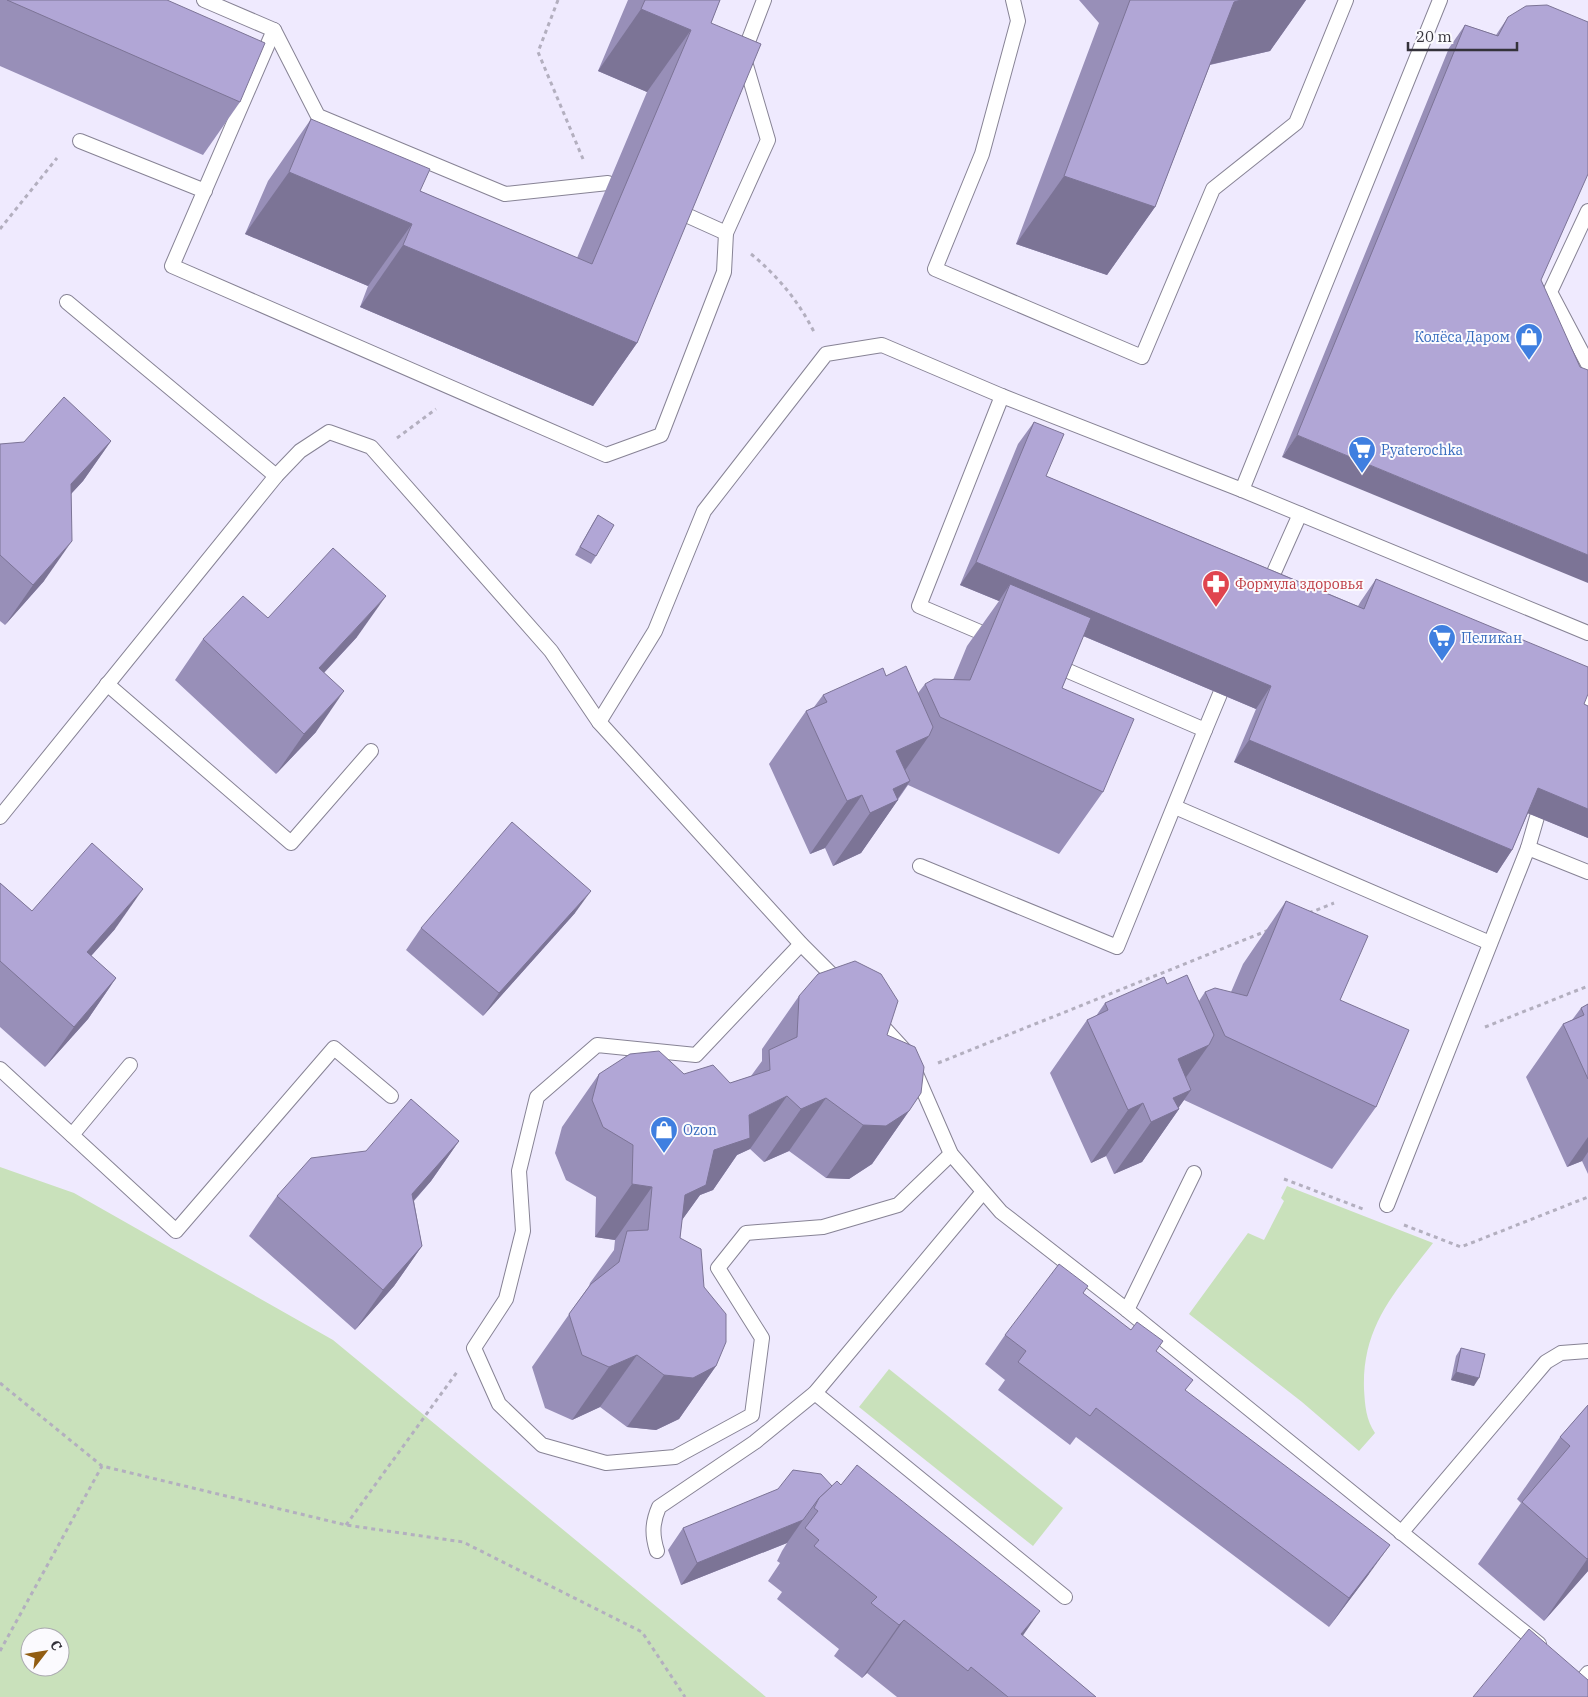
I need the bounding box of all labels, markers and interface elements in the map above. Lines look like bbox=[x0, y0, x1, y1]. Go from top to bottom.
scale bar bbox=[1408, 20, 1517, 52]
text: 20 m bbox=[1416, 27, 1452, 46]
shop icon: Колёса Даром bbox=[1514, 322, 1544, 361]
place label: Колёса Даром bbox=[1414, 328, 1510, 346]
supermarket icon: Pyaterochka bbox=[1347, 435, 1377, 474]
place label: Pyaterochka bbox=[1381, 441, 1464, 459]
pharmacy icon: Формула здоровья bbox=[1201, 569, 1231, 608]
place label: Формула здоровья bbox=[1235, 575, 1363, 593]
supermarket icon: Пеликан bbox=[1427, 623, 1457, 662]
place label: Пеликан bbox=[1461, 629, 1522, 647]
shop icon: Ozon bbox=[649, 1115, 679, 1154]
place label: Ozon bbox=[683, 1121, 717, 1139]
north arrow bbox=[20, 1627, 70, 1677]
text: С bbox=[46, 1637, 66, 1654]

